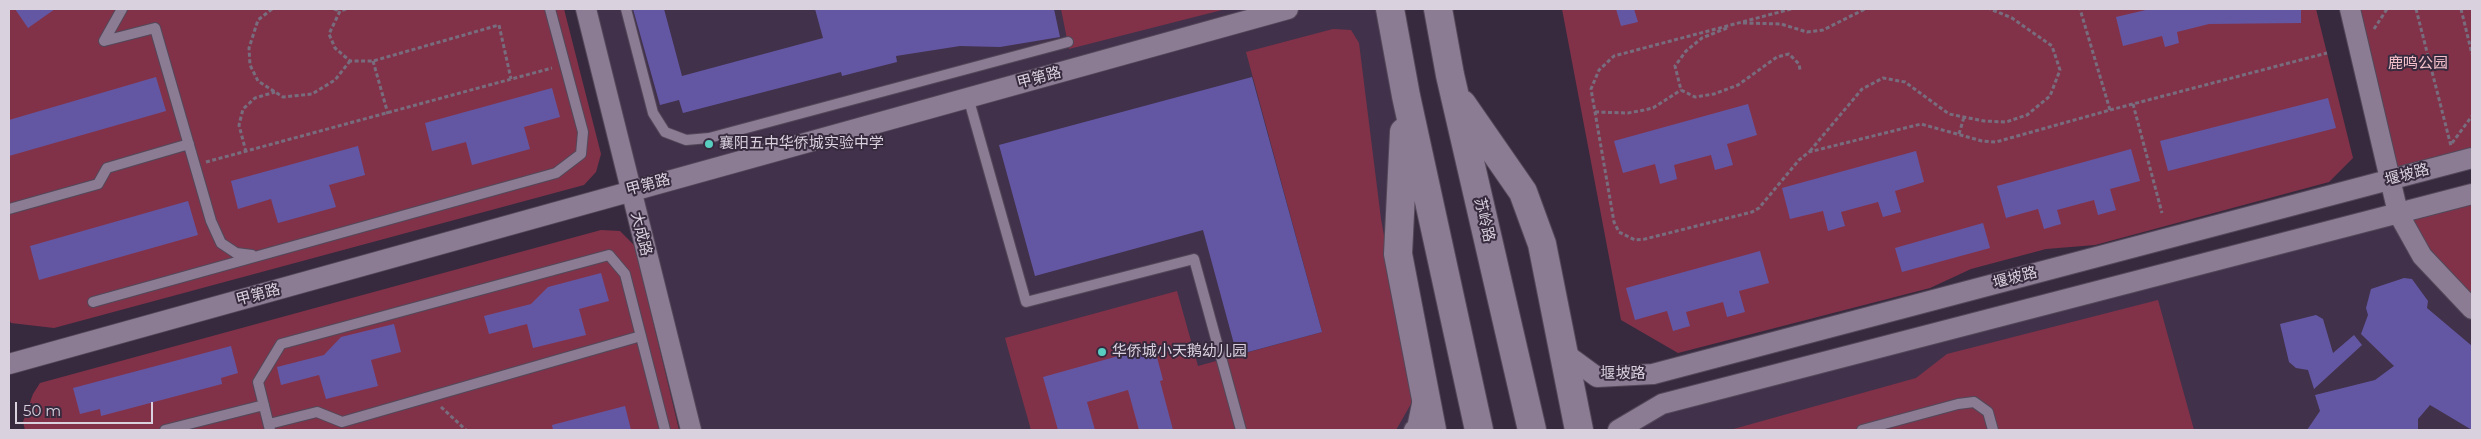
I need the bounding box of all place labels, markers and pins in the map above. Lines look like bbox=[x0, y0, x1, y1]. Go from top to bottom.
place label: 襄阳五中华侨城实验中学 bbox=[719, 135, 884, 153]
marker: 襄阳五中华侨城实验中学 bbox=[703, 138, 715, 150]
place label: 华侨城小天鹅幼儿园 bbox=[1112, 343, 1247, 361]
marker: 华侨城小天鹅幼儿园 bbox=[1096, 346, 1108, 358]

